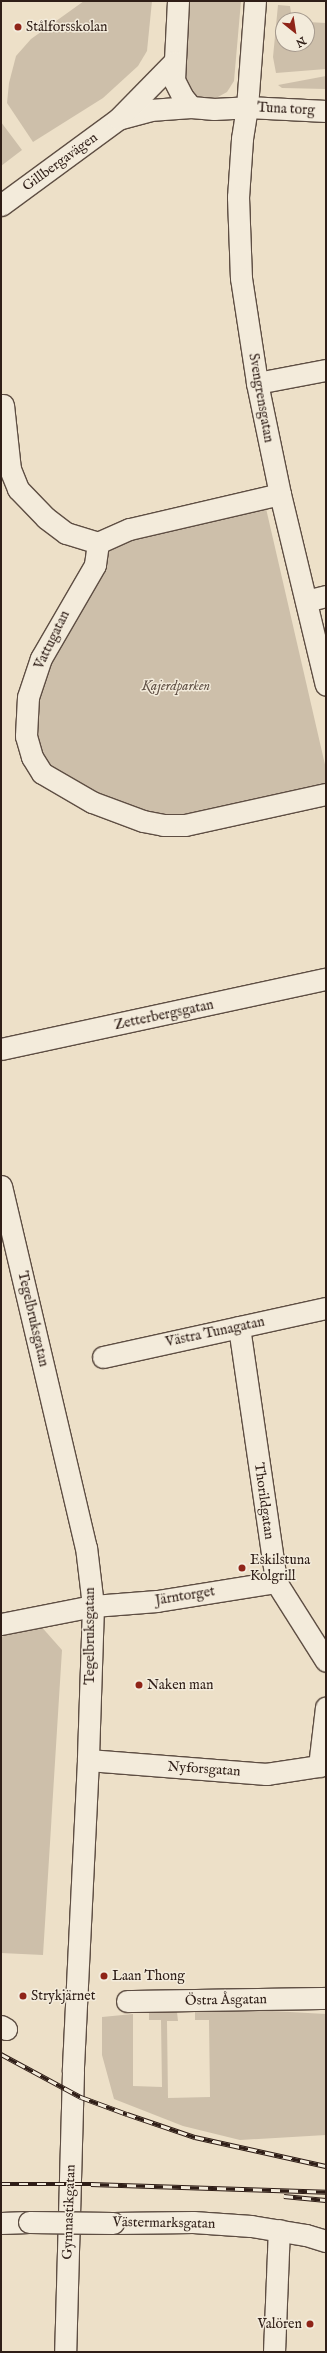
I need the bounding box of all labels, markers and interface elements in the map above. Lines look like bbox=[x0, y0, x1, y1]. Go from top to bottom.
north arrow bbox=[275, 12, 315, 52]
place label: Stålforsskolan bbox=[26, 19, 108, 35]
marker: Stålforsskolan bbox=[13, 22, 23, 32]
text: N bbox=[293, 33, 308, 50]
street label: Tuna torg bbox=[257, 99, 315, 119]
street label: Gillbergavägen bbox=[19, 129, 101, 195]
street label: Svengrensgatan bbox=[245, 352, 277, 444]
street label: Vattugatan bbox=[31, 608, 73, 672]
park label: Kajerdparken bbox=[142, 678, 210, 694]
street label: Zetterbergsgatan bbox=[113, 996, 215, 1034]
street label: Tegelbruksgatan bbox=[14, 1270, 52, 1368]
street label: Västra Tunagatan bbox=[164, 1313, 266, 1351]
street label: Thorildgatan bbox=[250, 1462, 278, 1540]
place label: Eskilstuna Kolgrill bbox=[250, 1552, 310, 1584]
marker: Eskilstuna Kolgrill bbox=[237, 1563, 247, 1573]
street label: Järntorget bbox=[154, 1583, 216, 1609]
street label: Tegelbruksgatan bbox=[82, 1587, 98, 1685]
place label: Naken man bbox=[147, 1677, 213, 1693]
marker: Naken man bbox=[134, 1680, 144, 1690]
street label: Nyforsgatan bbox=[167, 1758, 241, 1780]
place label: Laan Thong bbox=[112, 1968, 185, 1984]
marker: Laan Thong bbox=[99, 1971, 109, 1981]
place label: Strykjärnet bbox=[31, 1988, 95, 2004]
marker: Strykjärnet bbox=[18, 1991, 28, 2001]
street label: Östra Åsgatan bbox=[185, 1991, 267, 2009]
street label: Gymnastikgatan bbox=[59, 2164, 79, 2260]
street label: Västermarksgatan bbox=[112, 2214, 216, 2232]
place label: Valören bbox=[257, 2316, 302, 2332]
marker: Valören bbox=[305, 2319, 315, 2329]

